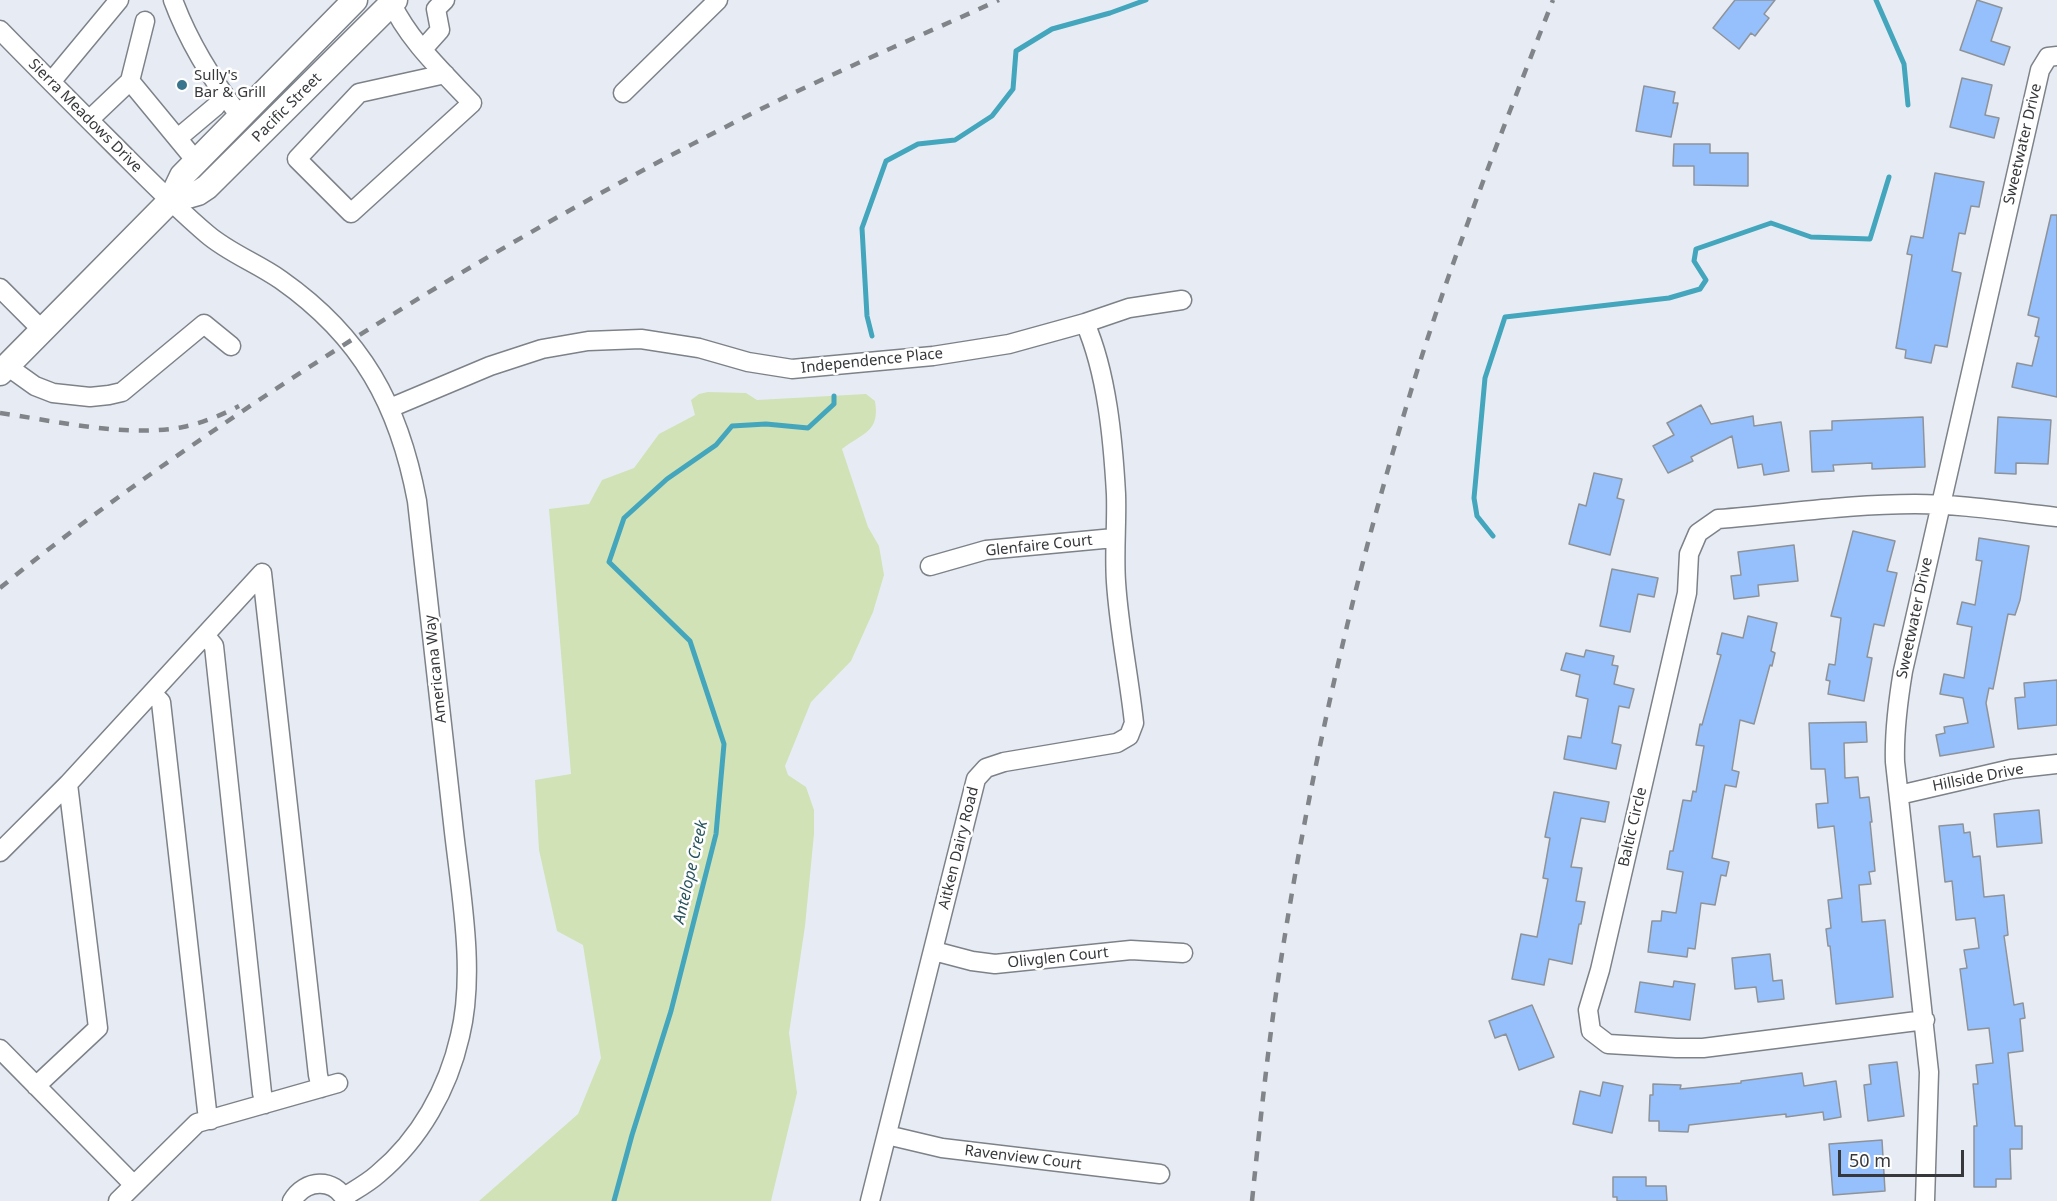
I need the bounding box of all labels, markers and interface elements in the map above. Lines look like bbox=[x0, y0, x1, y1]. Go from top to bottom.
street label: Sierra Meadows Drive bbox=[24, 55, 146, 177]
place label: Sully's Bar & Grill bbox=[194, 67, 266, 102]
street label: Pacific Street bbox=[249, 70, 325, 146]
marker: Sully's Bar & Grill bbox=[175, 78, 189, 92]
street label: Sweetwater Drive bbox=[2000, 82, 2046, 206]
street label: Independence Place bbox=[800, 345, 944, 377]
street label: Glenfaire Court bbox=[985, 531, 1093, 561]
street label: Sweetwater Drive bbox=[1893, 556, 1937, 680]
street label: Americana Way bbox=[421, 614, 451, 724]
street label: Hillside Drive bbox=[1931, 760, 2025, 796]
street label: Aitken Dairy Road bbox=[935, 785, 983, 911]
street label: Baltic Circle bbox=[1615, 785, 1651, 869]
water label: Antelope Creek bbox=[670, 818, 712, 926]
street label: Olivglen Court bbox=[1007, 944, 1109, 972]
scale bar bbox=[1841, 1138, 1967, 1176]
street label: Ravenview Court bbox=[963, 1142, 1083, 1174]
text: 50 m bbox=[1849, 1148, 1891, 1172]

